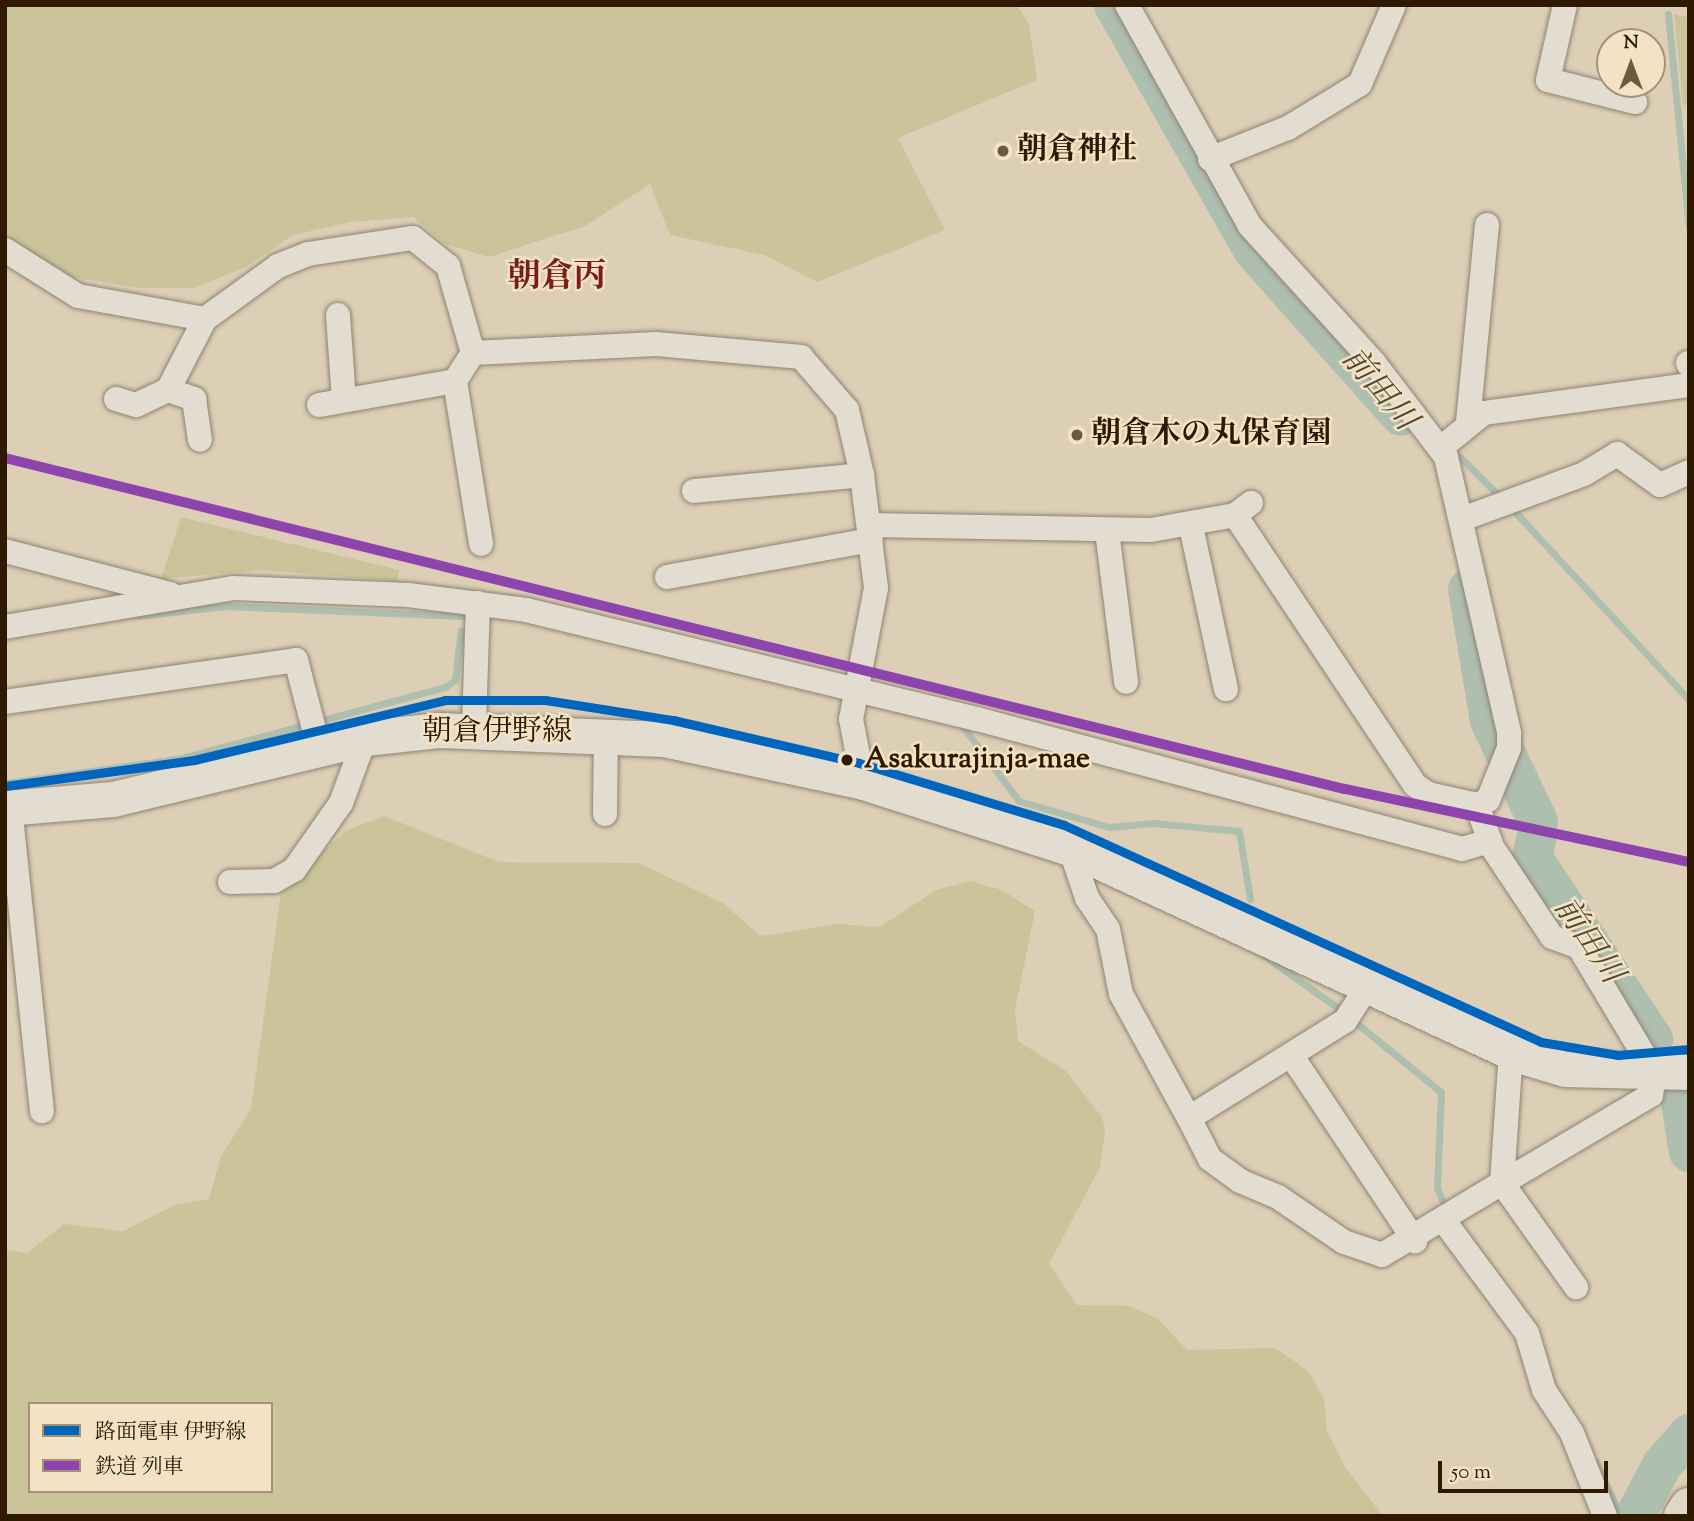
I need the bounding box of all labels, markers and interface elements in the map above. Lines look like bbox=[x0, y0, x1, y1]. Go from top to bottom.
north arrow bbox=[1596, 28, 1666, 98]
text: N bbox=[1623, 30, 1639, 57]
place label: 朝倉神社 bbox=[1017, 133, 1137, 169]
marker: 朝倉神社 bbox=[995, 143, 1011, 159]
district label: 朝倉丙 bbox=[508, 259, 606, 299]
water label: 前田川 bbox=[1332, 341, 1424, 439]
place label: 朝倉木の丸保育園 bbox=[1091, 417, 1331, 453]
marker: 朝倉木の丸保育園 bbox=[1069, 427, 1085, 443]
street label: 朝倉伊野線 bbox=[422, 715, 572, 751]
place label: Asakurajinja-mae bbox=[864, 742, 1090, 778]
marker: Asakurajinja-mae bbox=[836, 749, 858, 771]
water label: 前田川 bbox=[1544, 890, 1630, 992]
legend bbox=[28, 1402, 273, 1493]
text: 路面電車 伊野線 bbox=[95, 1418, 246, 1448]
scale bar bbox=[1442, 1448, 1612, 1492]
text: 鉄道 列車 bbox=[95, 1453, 183, 1483]
text: 50 m bbox=[1451, 1458, 1491, 1488]

